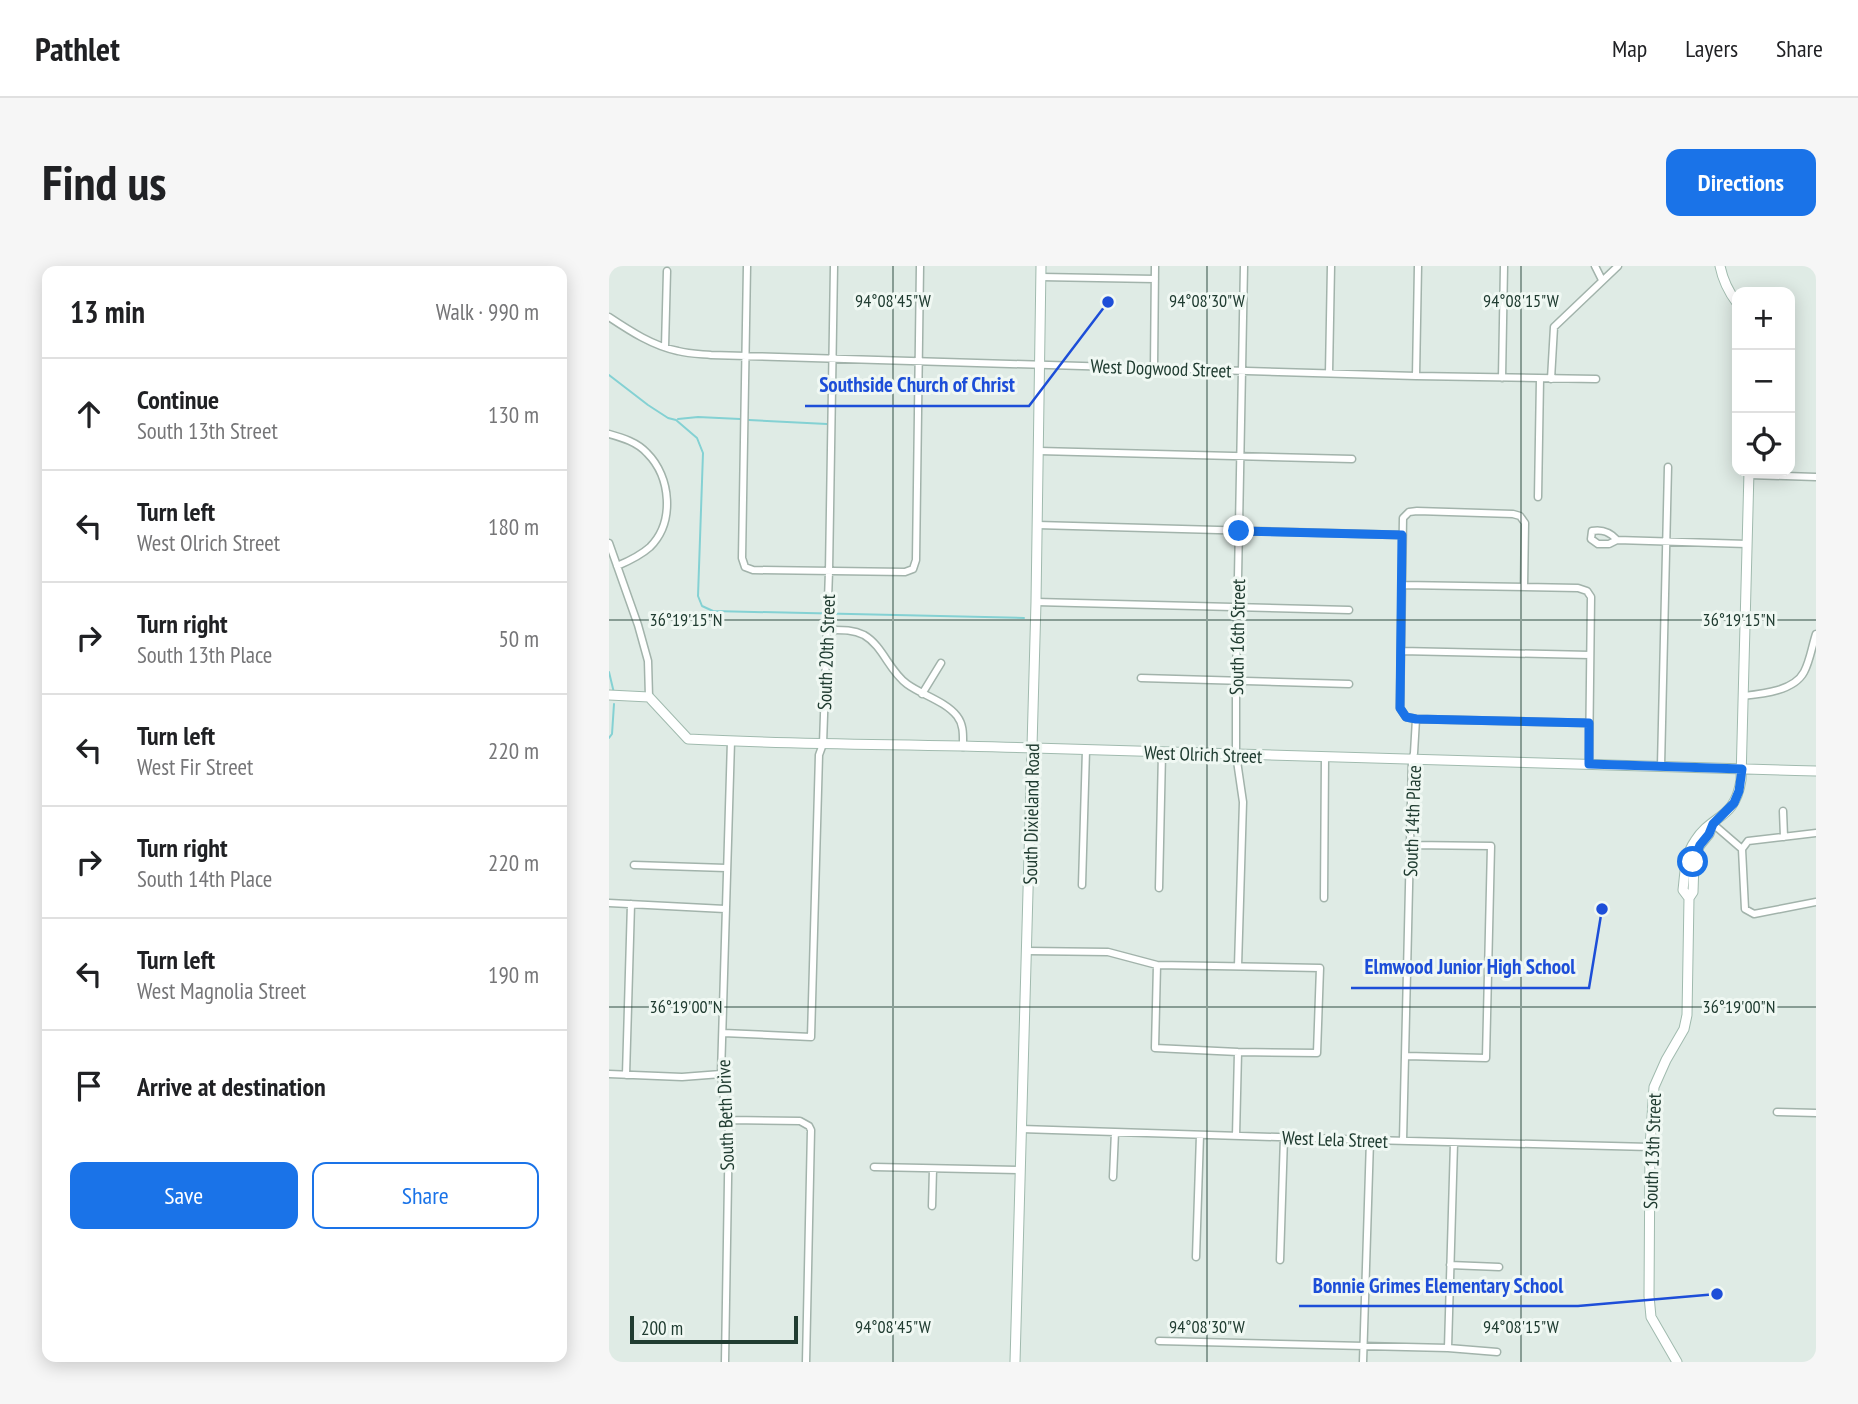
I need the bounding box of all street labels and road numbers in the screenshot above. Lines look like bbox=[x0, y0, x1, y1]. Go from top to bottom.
street label: West Dogwood Street bbox=[1090, 354, 1233, 382]
street label: South 16th Street bbox=[1224, 578, 1250, 695]
street label: South 20th Street bbox=[812, 593, 840, 711]
street label: West Olrich Street bbox=[1143, 740, 1263, 768]
street label: South Dixieland Road bbox=[1018, 743, 1044, 885]
street label: South 14th Place bbox=[1398, 765, 1426, 877]
street label: South Beth Drive bbox=[711, 1059, 739, 1171]
street label: South 13th Street bbox=[1638, 1092, 1666, 1210]
street label: West Lela Street bbox=[1282, 1125, 1389, 1153]

